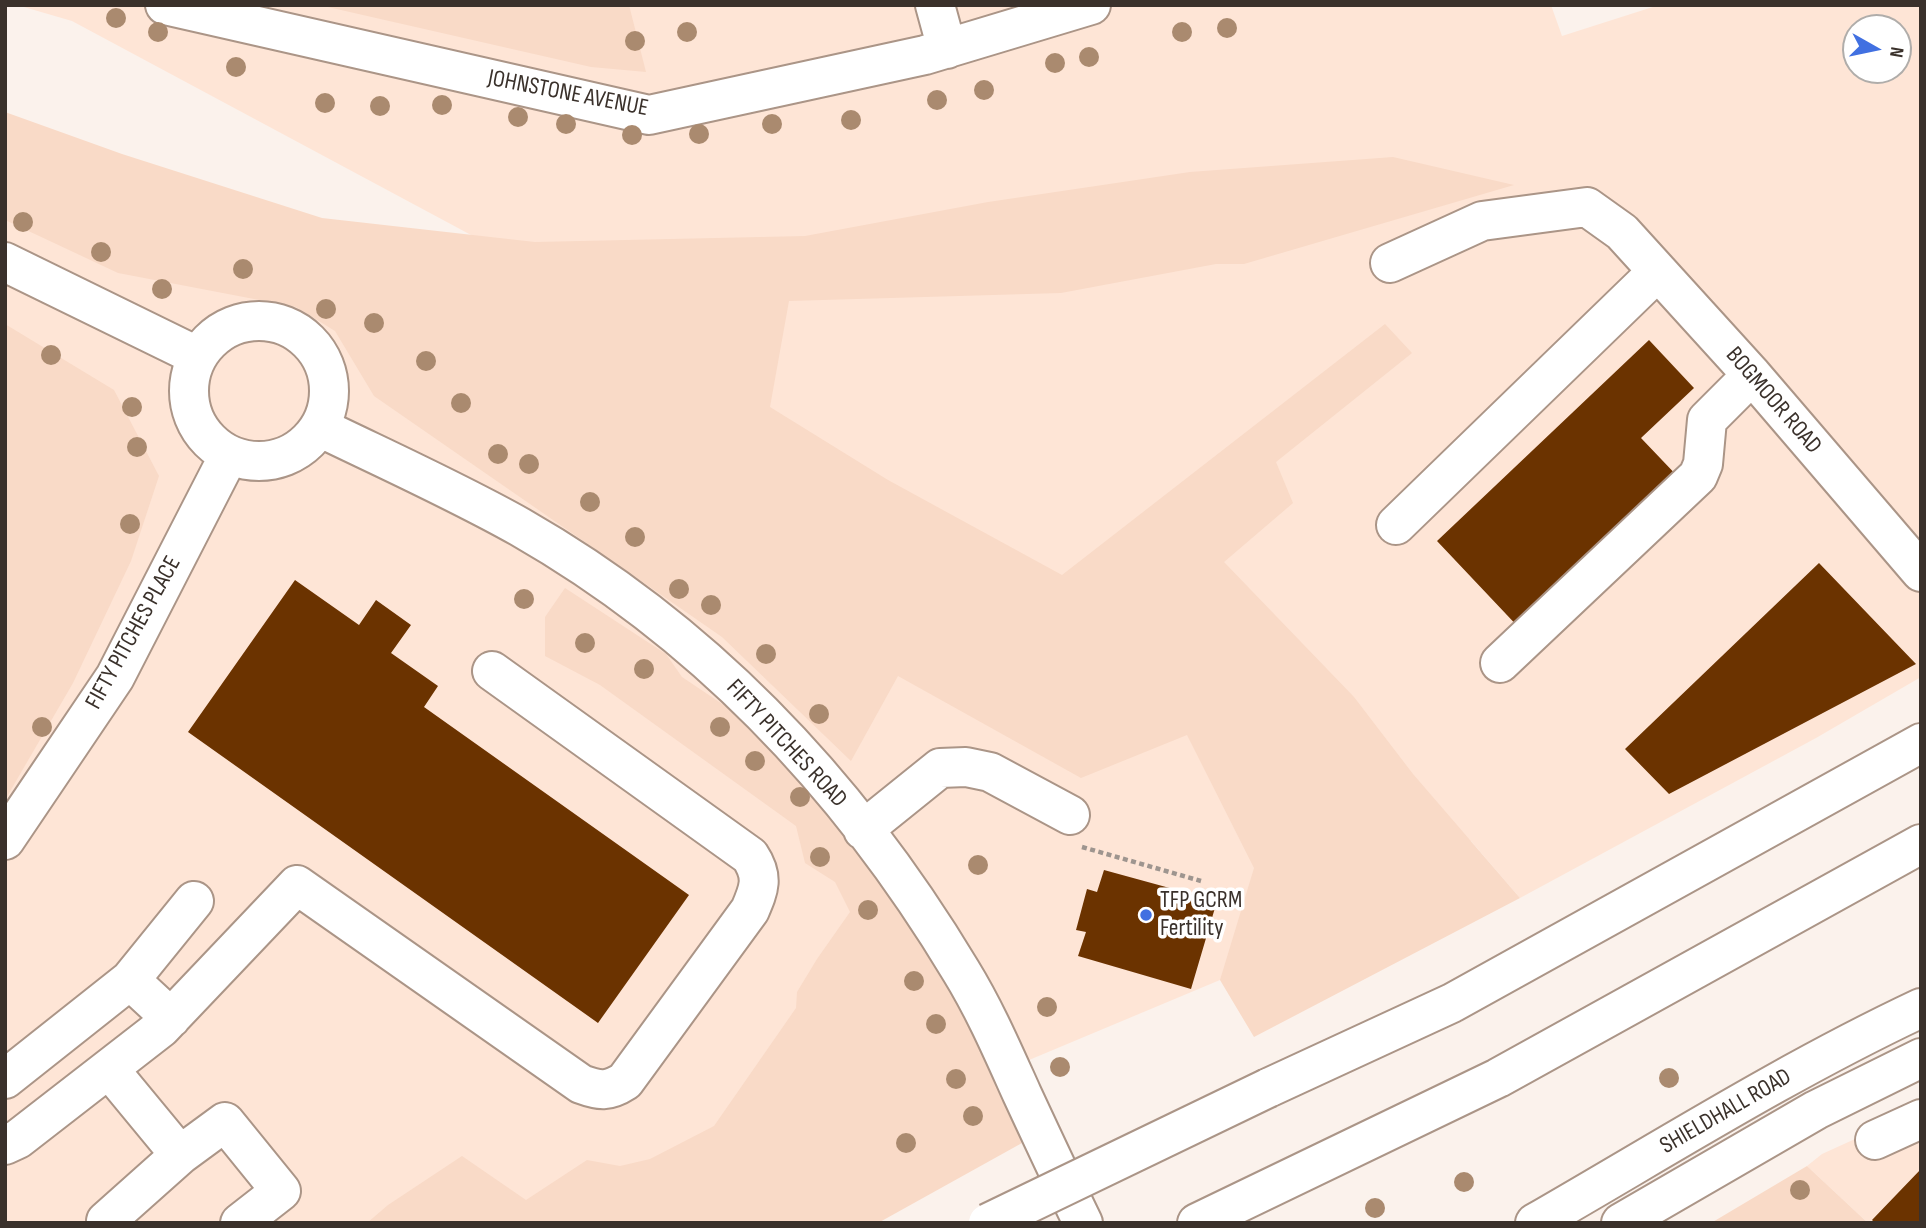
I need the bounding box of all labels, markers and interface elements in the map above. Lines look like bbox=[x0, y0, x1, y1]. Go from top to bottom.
north arrow bbox=[1842, 14, 1912, 84]
text: N bbox=[1884, 45, 1908, 59]
street label: JOHNSTONE AVENUE bbox=[485, 64, 651, 124]
street label: BOGMOOR ROAD bbox=[1719, 342, 1827, 460]
street label: FIFTY PITCHES PLACE bbox=[80, 552, 188, 714]
street label: FIFTY PITCHES ROAD bbox=[719, 674, 853, 814]
place label: TFP GCRM Fertility bbox=[1160, 887, 1242, 943]
marker: TFP GCRM Fertility bbox=[1138, 907, 1154, 923]
street label: SHIELDHALL ROAD bbox=[1655, 1063, 1797, 1161]

